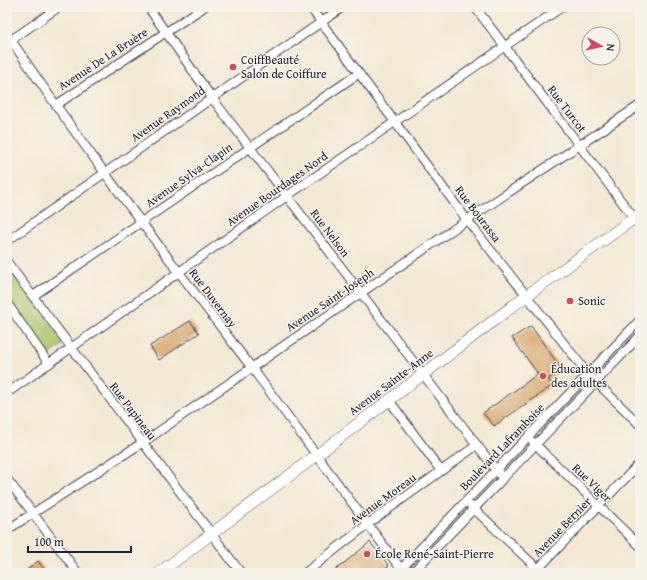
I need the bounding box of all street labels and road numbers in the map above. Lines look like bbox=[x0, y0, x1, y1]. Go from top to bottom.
street label: Avenue De La Bruère bbox=[55, 23, 151, 94]
street label: Avenue Raymond bbox=[127, 81, 209, 146]
street label: Rue Turcot bbox=[544, 81, 591, 137]
street label: Avenue Sylva-Clapin bbox=[142, 138, 236, 211]
street label: Avenue Bourdages Nord bbox=[223, 147, 331, 230]
street label: Rue Bourassa bbox=[452, 182, 505, 246]
street label: Rue Nelson bbox=[307, 205, 354, 260]
street label: Avenue Saint-Joseph bbox=[282, 264, 377, 335]
street label: Rue Duvernay bbox=[186, 265, 241, 331]
street label: Avenue Sainte-Anne bbox=[345, 344, 437, 419]
street label: Rue Papineau bbox=[106, 378, 161, 443]
street label: Boulevard Laframboise bbox=[455, 399, 548, 494]
street label: Rue Viger bbox=[569, 459, 616, 506]
street label: Avenue Moreau bbox=[346, 468, 420, 528]
street label: Avenue Bernier bbox=[529, 493, 595, 560]

